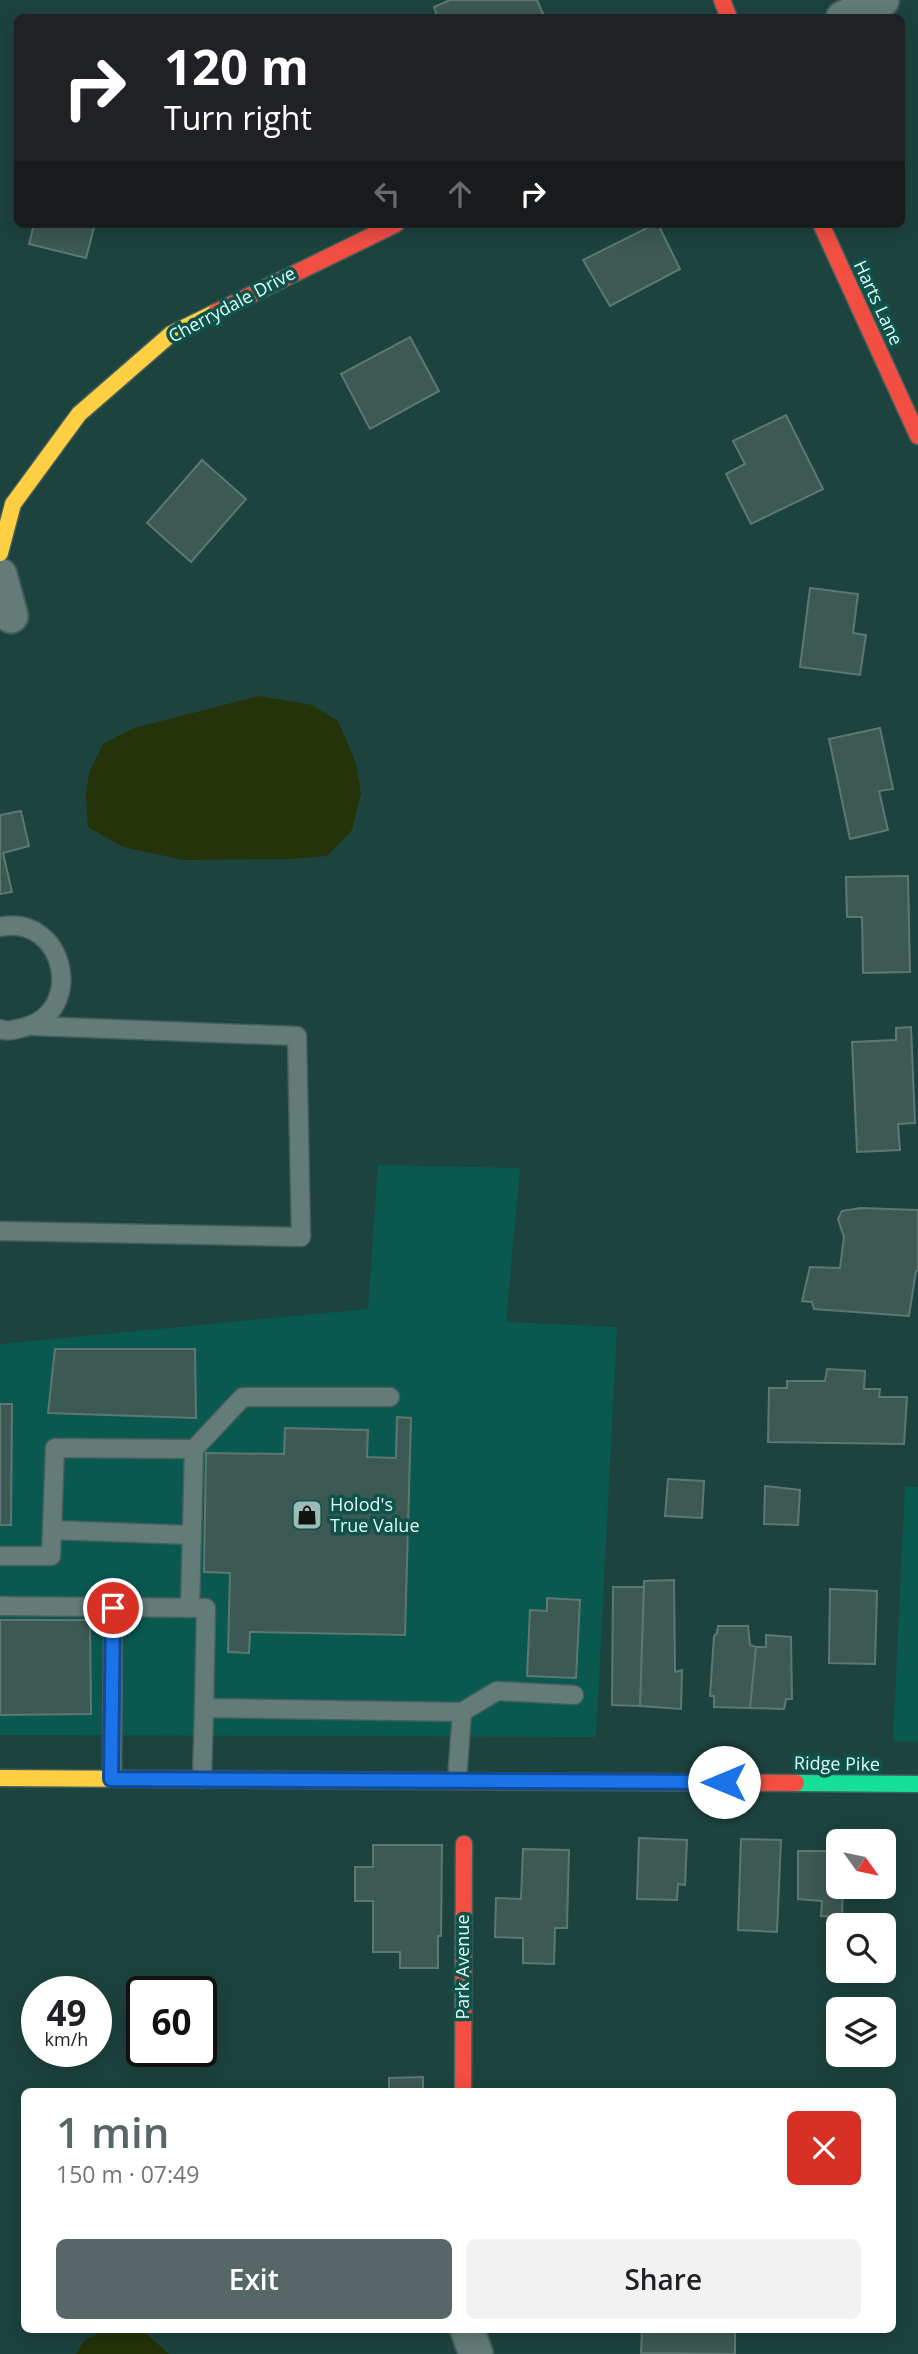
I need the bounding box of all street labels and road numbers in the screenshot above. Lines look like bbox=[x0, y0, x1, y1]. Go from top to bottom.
street label: Harts Lane bbox=[849, 256, 909, 349]
street label: Cherrydale Drive bbox=[164, 261, 299, 348]
street label: Ridge Pike bbox=[794, 1750, 880, 1776]
street label: Park Avenue bbox=[450, 1915, 474, 2020]

